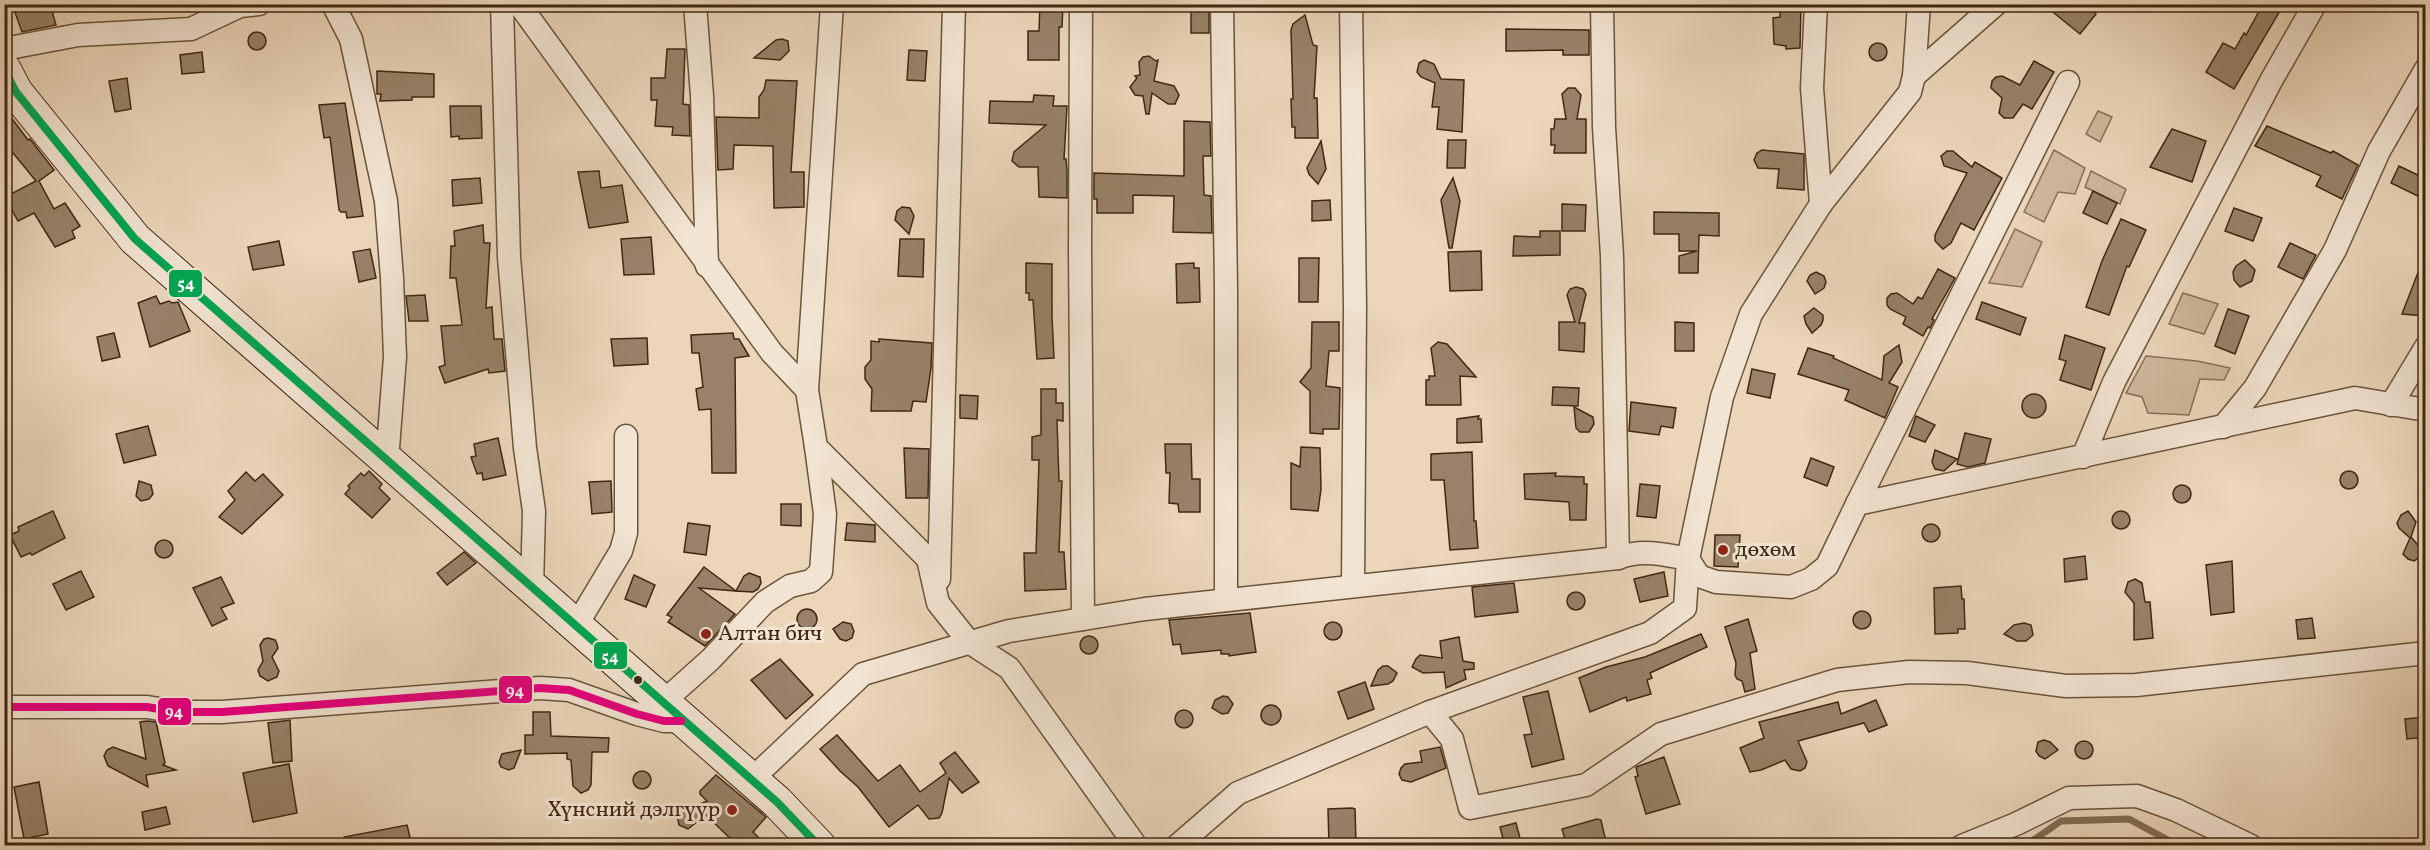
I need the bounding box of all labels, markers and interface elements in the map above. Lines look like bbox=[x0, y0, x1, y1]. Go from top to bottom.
line badge: 54 bbox=[168, 269, 203, 298]
text: 54 bbox=[177, 274, 195, 296]
place label: дөхөм bbox=[1735, 535, 1796, 566]
marker: дөхөм bbox=[1716, 543, 1730, 557]
place label: Алтан бич bbox=[718, 619, 822, 650]
marker: Алтан бич bbox=[699, 627, 713, 641]
line badge: 54 bbox=[593, 641, 628, 670]
text: 54 bbox=[601, 647, 619, 669]
unlabelled marker bbox=[632, 674, 644, 686]
line badge: 94 bbox=[498, 675, 533, 704]
text: 94 bbox=[506, 681, 524, 703]
line badge: 94 bbox=[157, 697, 192, 726]
text: 94 bbox=[165, 702, 183, 724]
place label: Хүнсний дэлгүүр bbox=[547, 795, 720, 826]
marker: Хүнсний дэлгүүр bbox=[725, 803, 739, 817]

